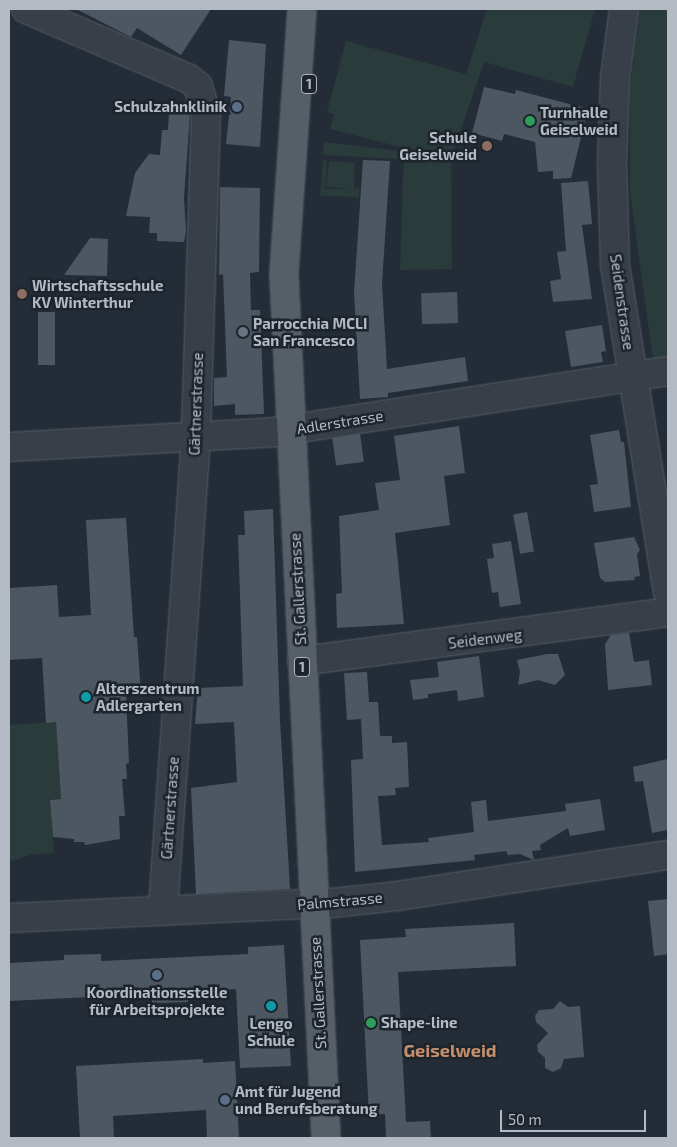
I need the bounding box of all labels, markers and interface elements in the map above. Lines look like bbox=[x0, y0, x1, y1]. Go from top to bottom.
road number: 1 bbox=[300, 72, 318, 96]
place label: Schulzahnklinik bbox=[114, 98, 227, 116]
marker: Schulzahnklinik bbox=[231, 101, 243, 113]
place label: Turnhalle Geiselweid bbox=[540, 103, 618, 138]
marker: Turnhalle Geiselweid bbox=[524, 115, 536, 127]
place label: Schule Geiselweid bbox=[399, 128, 477, 163]
marker: Schule Geiselweid bbox=[481, 140, 493, 152]
street label: Seidenstrasse bbox=[606, 253, 638, 351]
place label: Wirtschaftsschule KV Winterthur bbox=[32, 276, 164, 311]
marker: Wirtschaftsschule KV Winterthur bbox=[16, 288, 28, 300]
place label: Parrocchia MCLI San Francesco bbox=[253, 314, 367, 349]
marker: Parrocchia MCLI San Francesco bbox=[237, 326, 249, 338]
street label: Gärtnerstrasse bbox=[185, 352, 207, 456]
street label: Adlerstrasse bbox=[295, 406, 385, 438]
street label: St. Gallerstrasse bbox=[286, 532, 310, 646]
street label: Seidenweg bbox=[447, 626, 523, 652]
road number: 1 bbox=[293, 656, 311, 679]
place label: Alterszentrum Adlergarten bbox=[96, 679, 199, 714]
marker: Alterszentrum Adlergarten bbox=[80, 691, 92, 703]
street label: Gärtnerstrasse bbox=[157, 756, 183, 860]
street label: Palmstrasse bbox=[297, 888, 383, 914]
street label: St. Gallerstrasse bbox=[306, 936, 330, 1050]
marker: Koordinationsstelle für Arbeitsprojekte bbox=[151, 969, 163, 981]
place label: Koordinationsstelle für Arbeitsprojekte bbox=[87, 983, 227, 1018]
marker: Lengo Schule bbox=[265, 1000, 277, 1012]
place label: Lengo Schule bbox=[247, 1014, 295, 1049]
place label: Shape-line bbox=[381, 1014, 458, 1032]
marker: Shape-line bbox=[365, 1017, 377, 1029]
district label: Geiselweid bbox=[403, 1039, 497, 1061]
place label: Amt für Jugend und Berufsberatung bbox=[235, 1082, 378, 1117]
marker: Amt für Jugend und Berufsberatung bbox=[219, 1094, 231, 1106]
scale bar bbox=[502, 1100, 648, 1132]
text: 50 m bbox=[508, 1110, 542, 1128]

